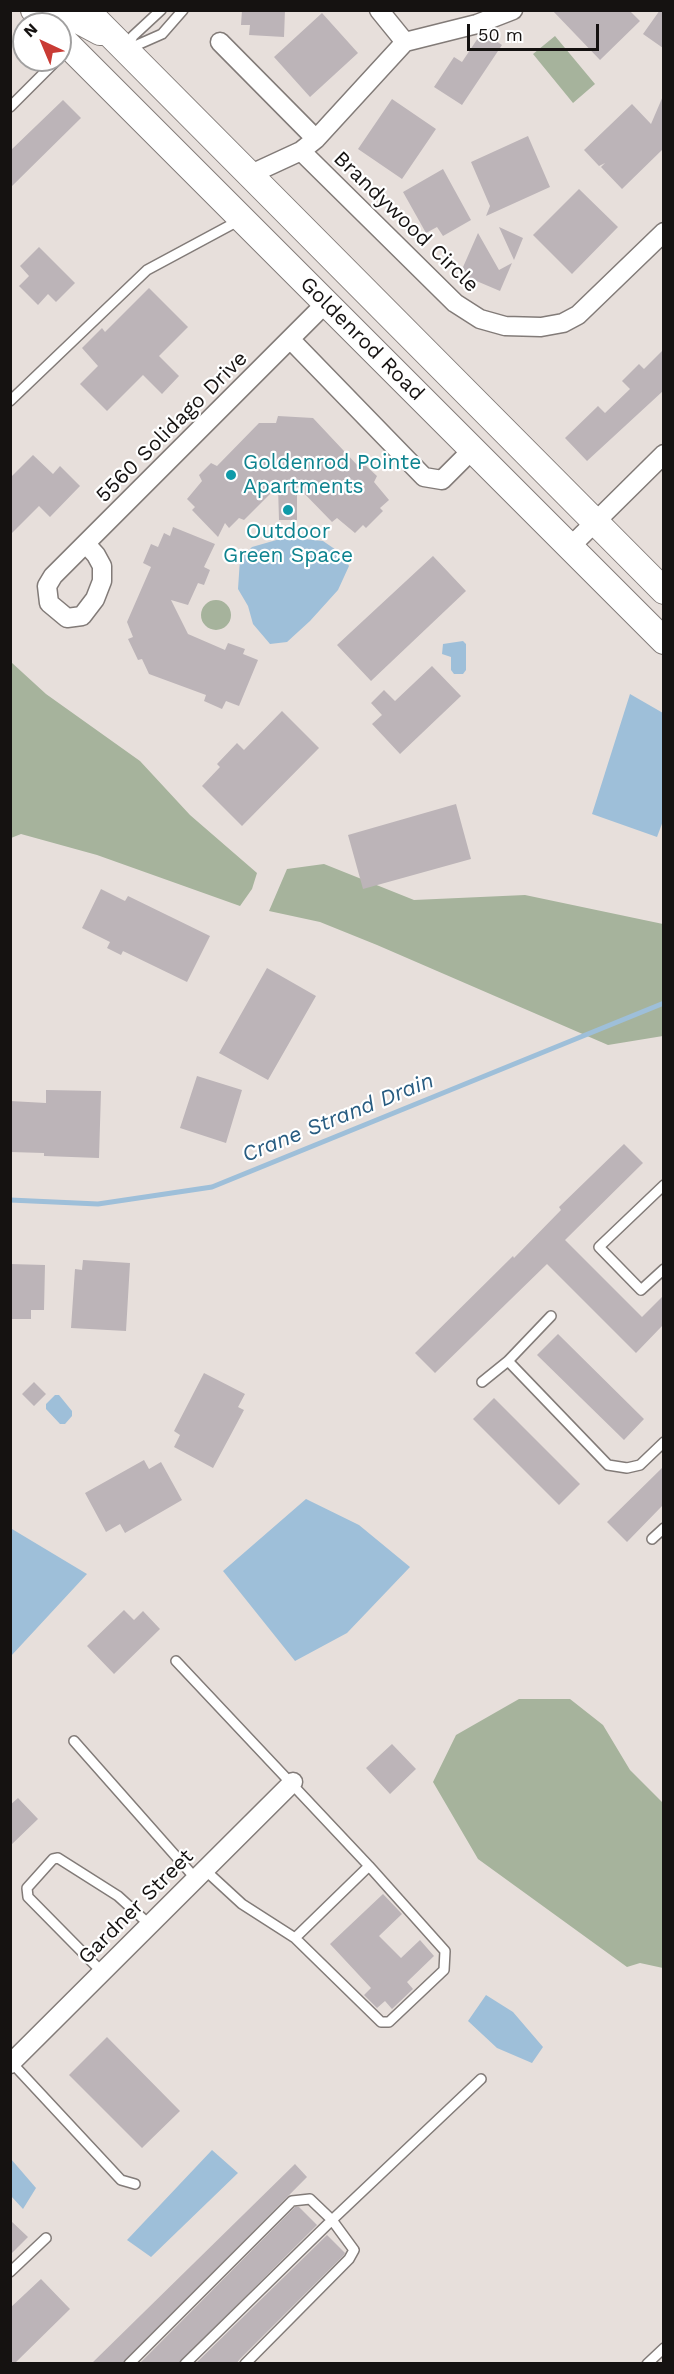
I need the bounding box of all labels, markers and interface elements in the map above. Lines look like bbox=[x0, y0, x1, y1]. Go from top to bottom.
north arrow bbox=[12, 12, 72, 72]
scale bar bbox=[470, 12, 602, 50]
text: N bbox=[20, 19, 41, 41]
text: 50 m bbox=[478, 24, 523, 45]
street label: Brandywood Circle bbox=[328, 146, 484, 298]
street label: Goldenrod Road bbox=[295, 272, 429, 406]
street label: 5560 Solidago Drive bbox=[91, 346, 253, 508]
place label: Goldenrod Pointe Apartments bbox=[243, 450, 421, 500]
marker: Goldenrod Pointe Apartments bbox=[224, 468, 238, 482]
marker: Outdoor Green Space bbox=[281, 503, 295, 517]
place label: Outdoor Green Space bbox=[223, 519, 353, 569]
water label: Crane Strand Drain bbox=[238, 1067, 438, 1169]
street label: Gardner Street bbox=[73, 1844, 199, 1970]

